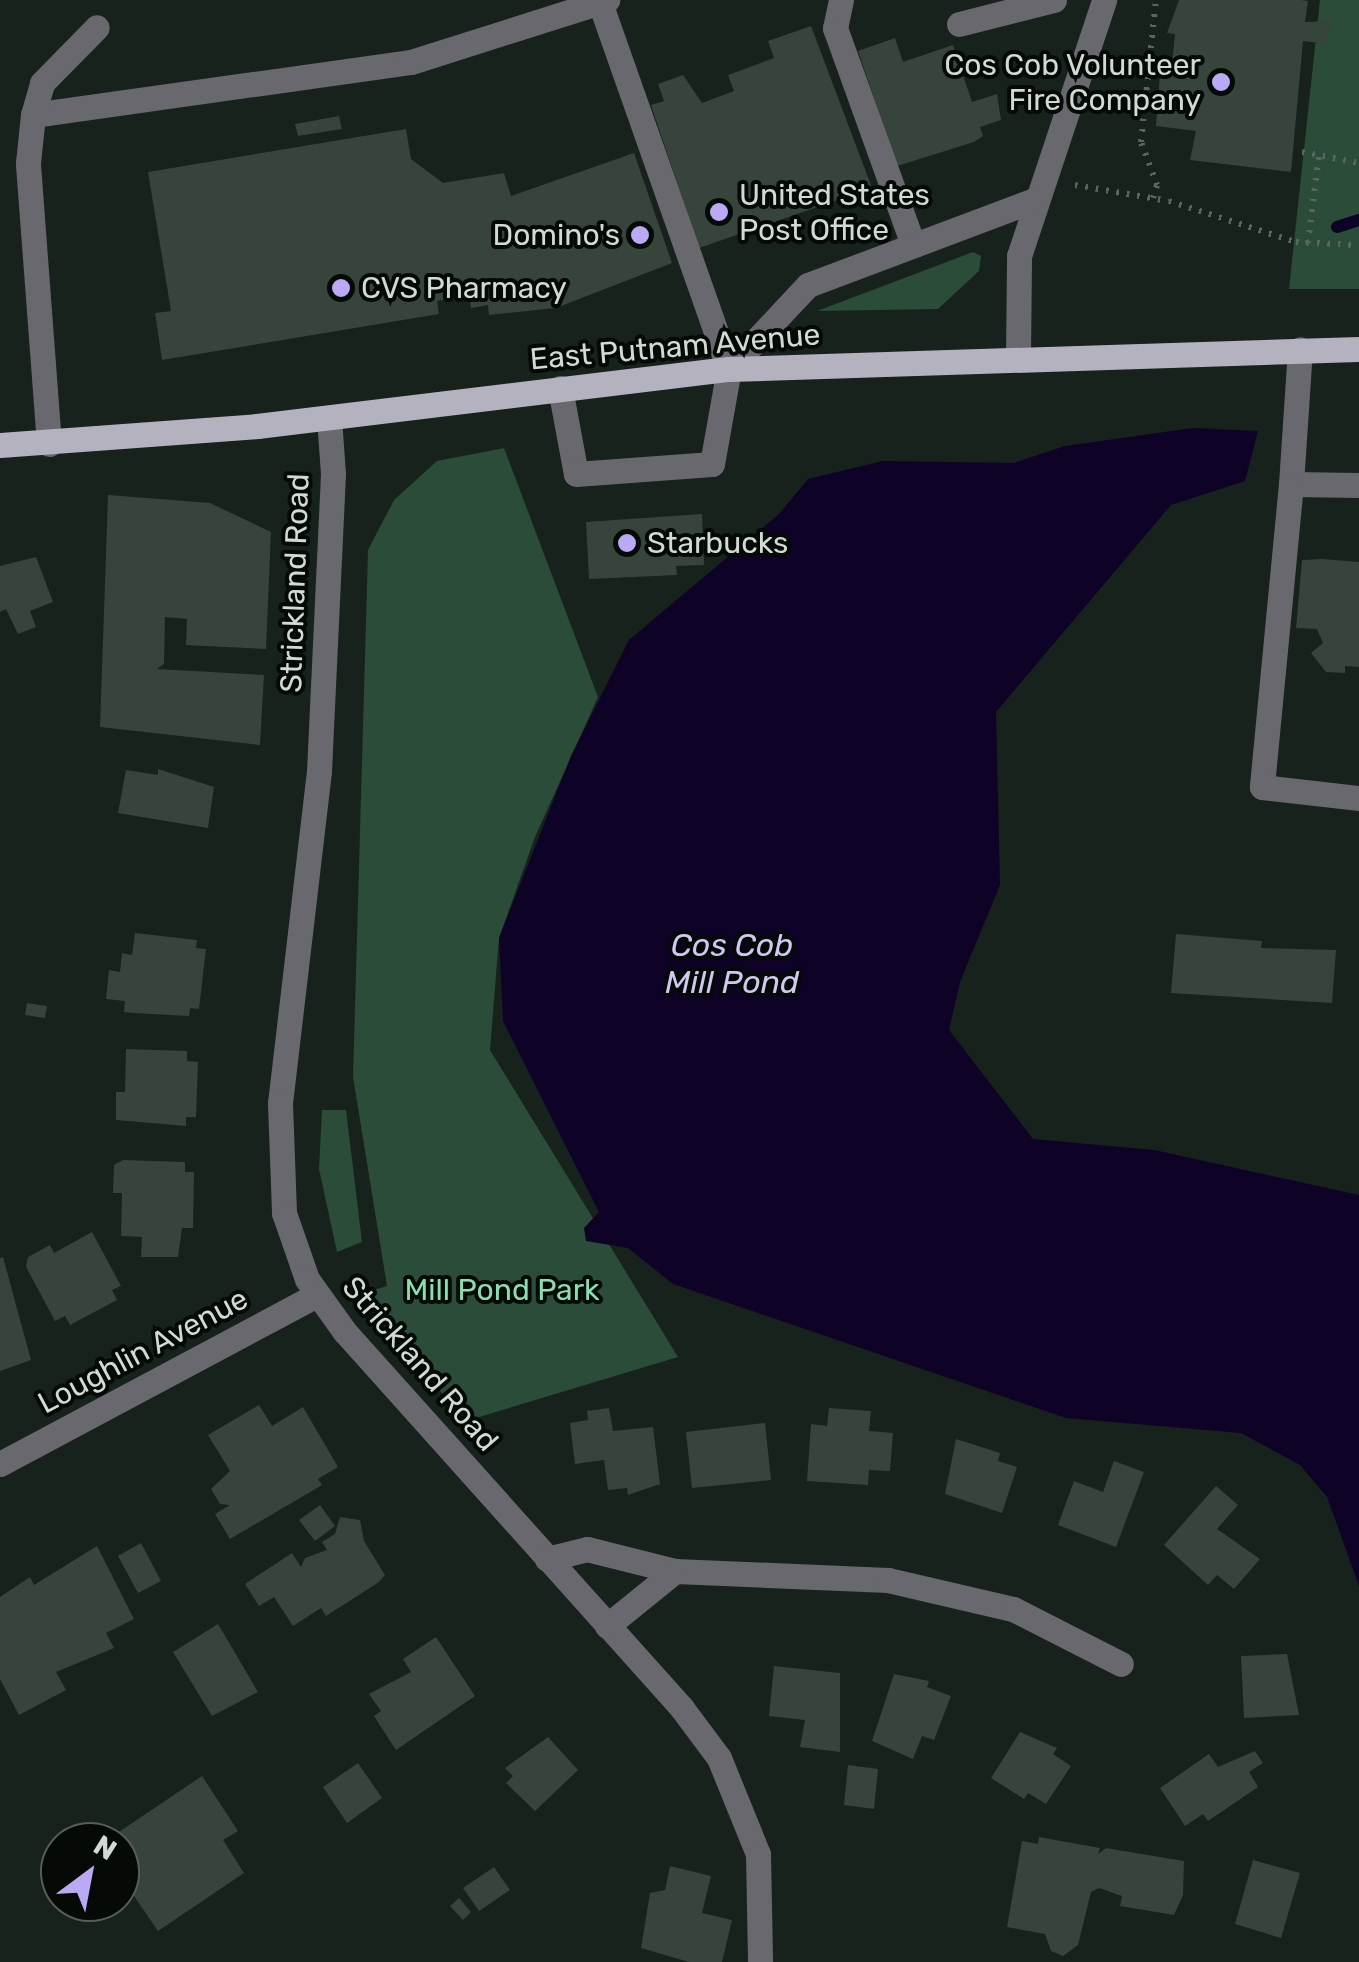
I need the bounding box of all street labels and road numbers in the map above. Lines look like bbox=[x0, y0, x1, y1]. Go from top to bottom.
street label: East Putnam Avenue bbox=[528, 316, 822, 378]
street label: Strickland Road bbox=[273, 473, 317, 693]
street label: Strickland Road bbox=[334, 1269, 506, 1459]
street label: Loughlin Avenue bbox=[32, 1280, 254, 1422]

